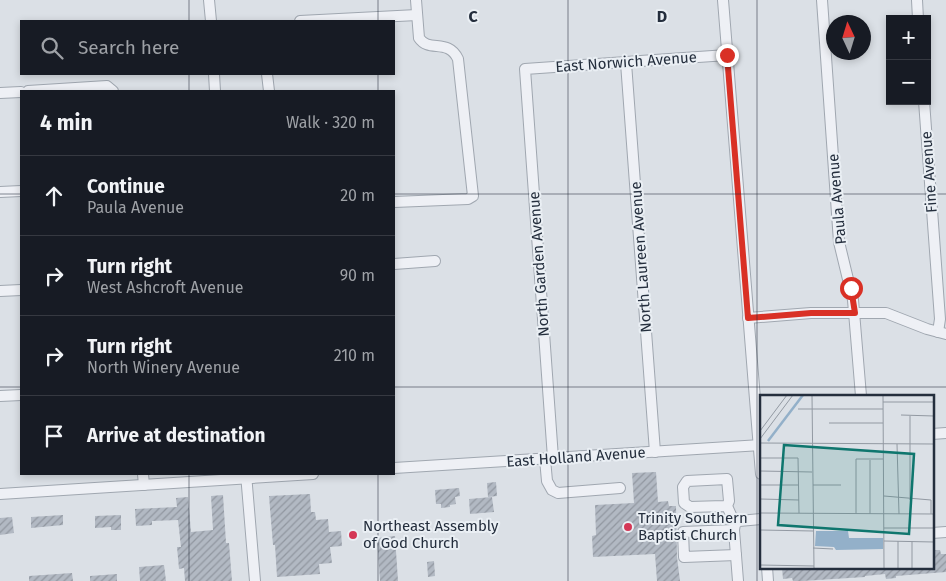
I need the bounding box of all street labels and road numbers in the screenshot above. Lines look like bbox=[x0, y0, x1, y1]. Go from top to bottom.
street label: East Norwich Avenue bbox=[555, 48, 697, 76]
street label: Fine Avenue bbox=[917, 131, 941, 213]
street label: Paula Avenue bbox=[824, 153, 850, 245]
street label: North Laureen Avenue bbox=[627, 181, 655, 333]
street label: North Garden Avenue bbox=[525, 191, 553, 337]
street label: East Holland Avenue bbox=[506, 443, 646, 471]

